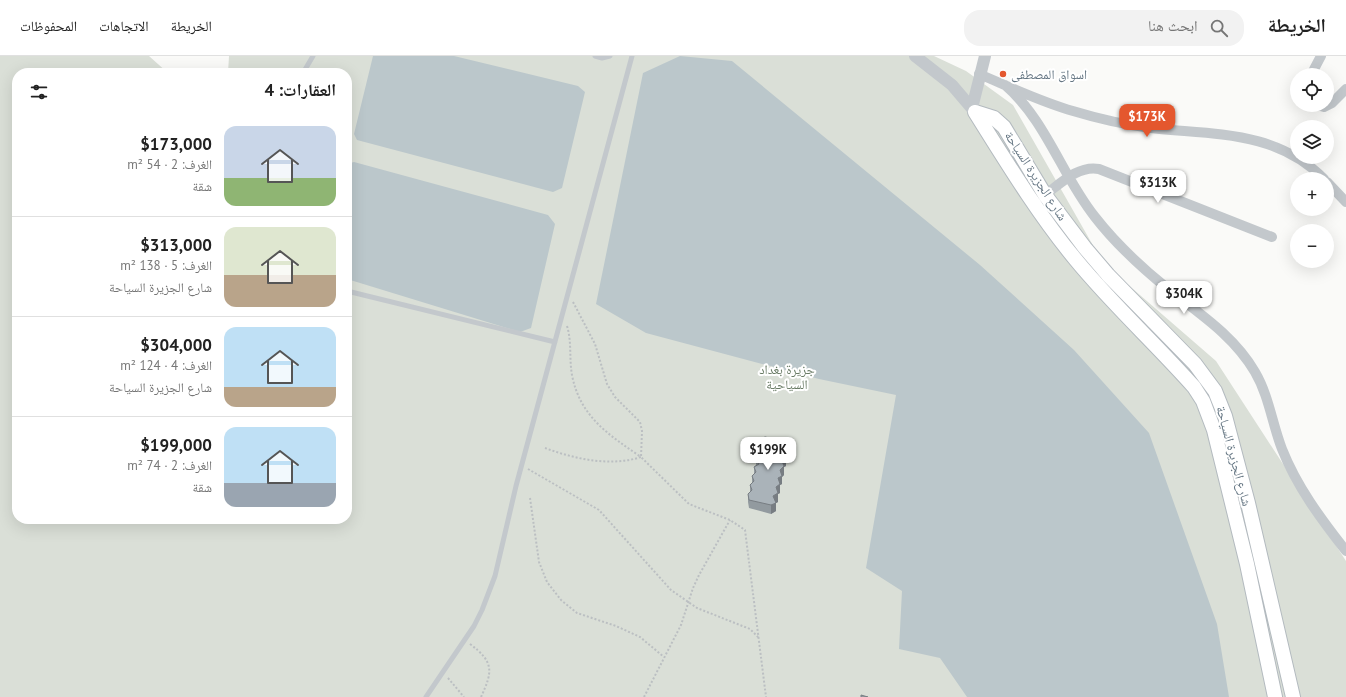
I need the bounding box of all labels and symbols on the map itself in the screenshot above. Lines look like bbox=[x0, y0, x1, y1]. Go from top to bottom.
place label: اسواق المصطفى bbox=[1011, 66, 1087, 83]
marker: اسواق المصطفى bbox=[998, 69, 1008, 79]
pin: $173K bbox=[1119, 104, 1175, 138]
street label: شارع الجزيرة السياحة bbox=[1000, 128, 1071, 224]
pin: $313K bbox=[1130, 170, 1186, 204]
pin: $304K bbox=[1156, 281, 1212, 315]
park label: جزيرة بغداد السياحية bbox=[759, 361, 815, 393]
street label: شارع الجزيرة السياحة bbox=[1211, 404, 1256, 508]
pin: $199K bbox=[740, 437, 796, 471]

